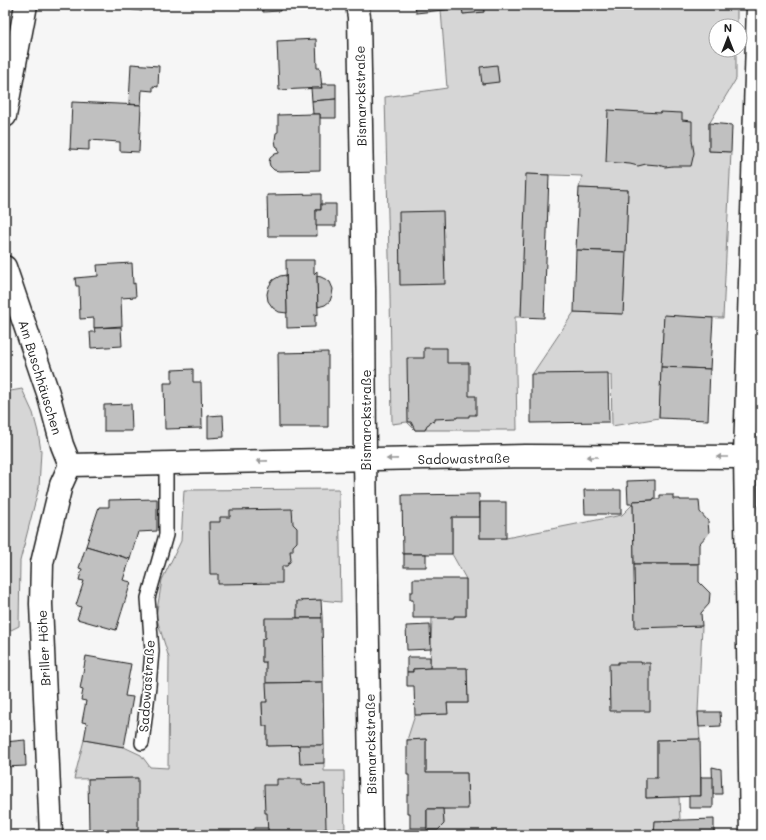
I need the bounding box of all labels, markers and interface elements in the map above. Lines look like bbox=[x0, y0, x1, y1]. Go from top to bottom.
north arrow bbox=[708, 18, 748, 58]
text: N bbox=[724, 20, 732, 35]
street label: Bismarckstraße bbox=[351, 45, 369, 147]
street label: Am Buschhäuschen bbox=[15, 318, 67, 436]
street label: Bismarckstraße bbox=[357, 370, 374, 470]
street label: Sadowastraße bbox=[418, 449, 510, 467]
one-way arrow bbox=[585, 454, 598, 460]
one-way arrow bbox=[715, 454, 728, 460]
one-way arrow bbox=[385, 456, 398, 462]
one-way arrow bbox=[255, 458, 268, 464]
street label: Briller Höhe bbox=[33, 610, 53, 686]
street label: Sadowastraße bbox=[134, 639, 158, 733]
street label: Bismarckstraße bbox=[361, 693, 379, 795]

